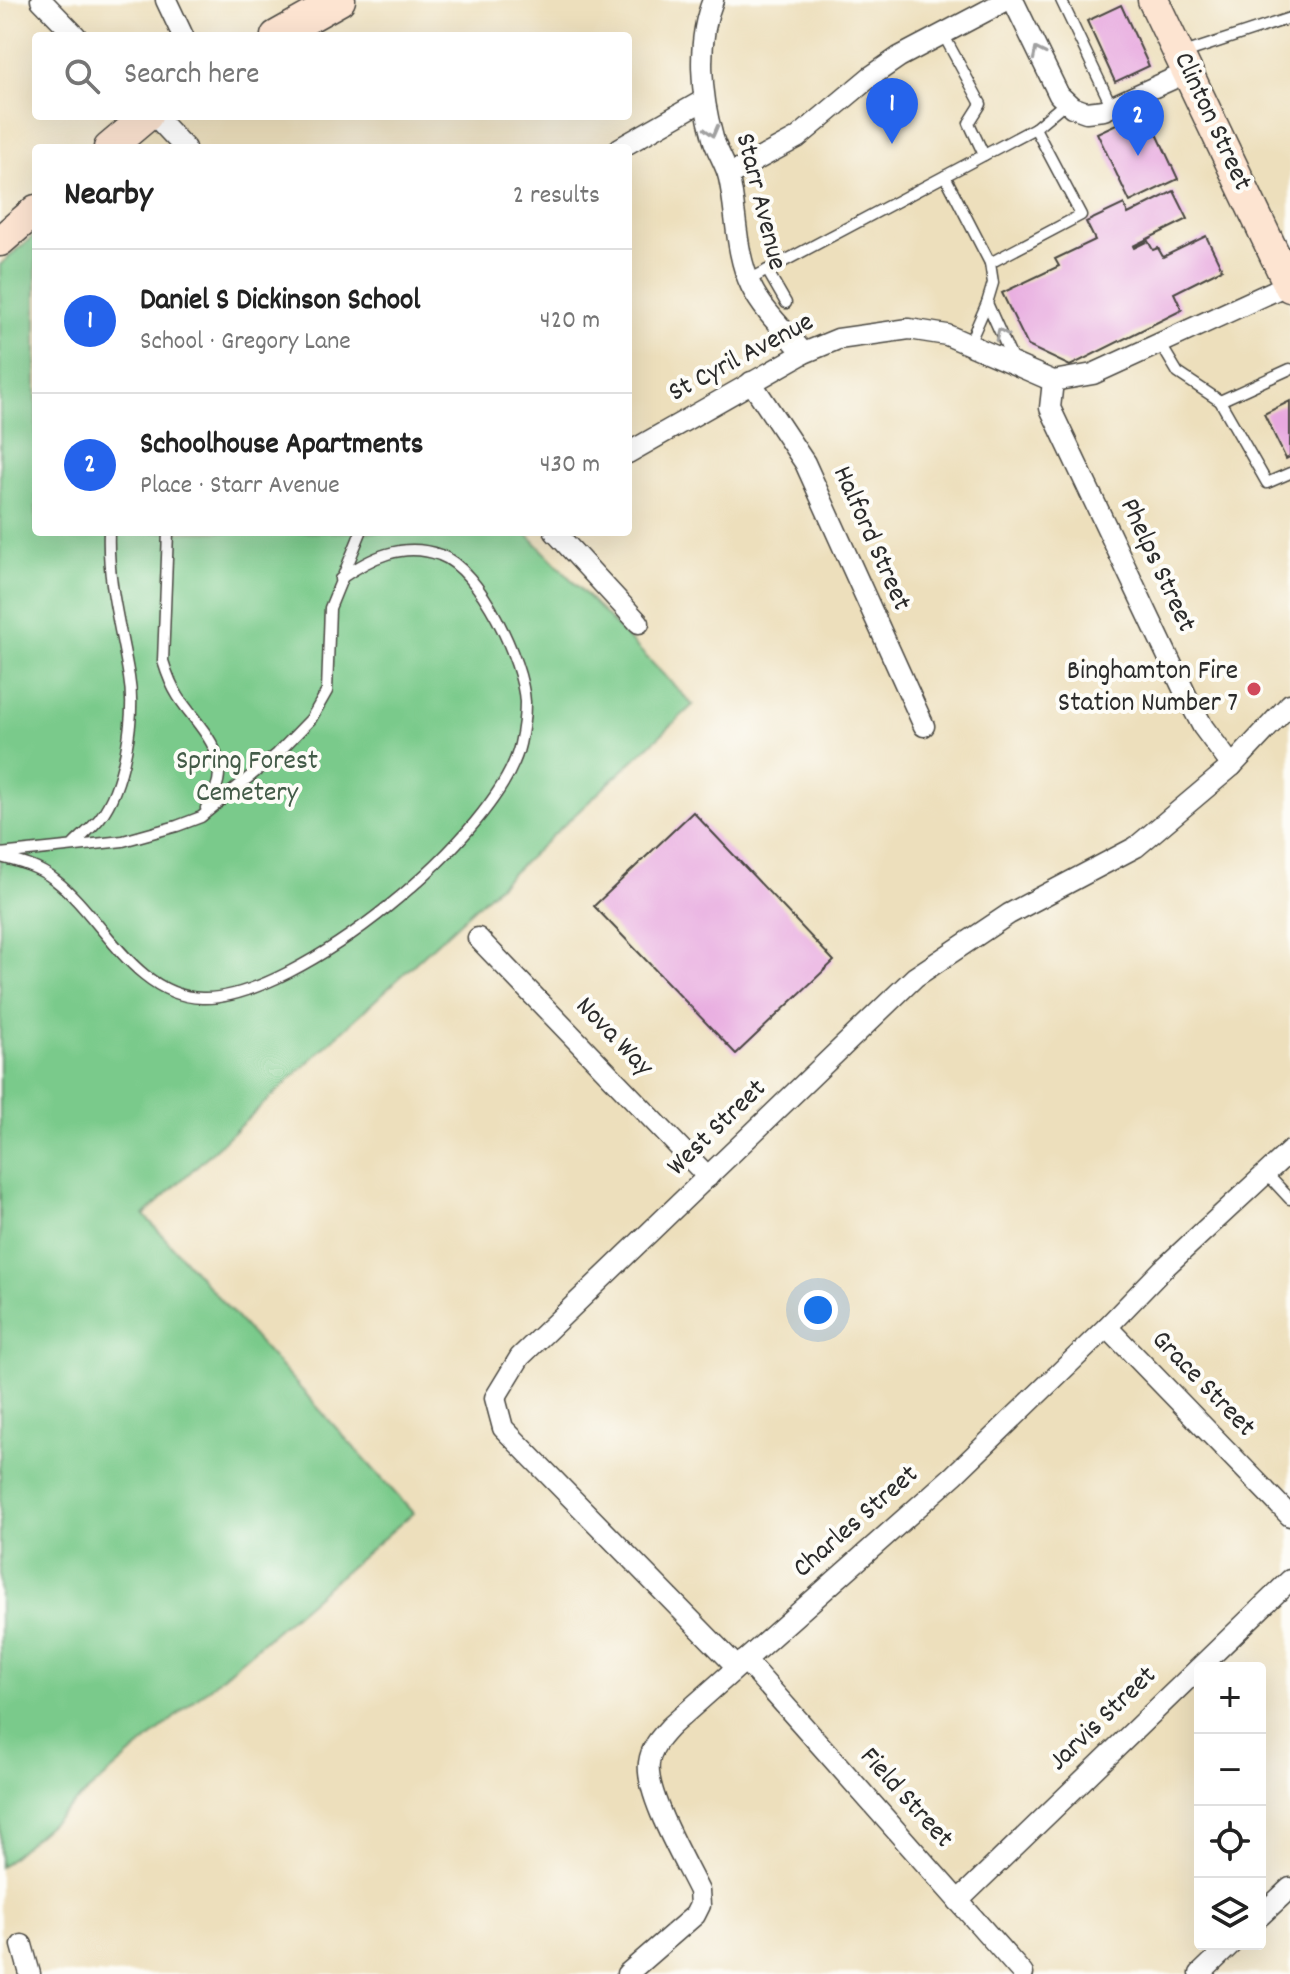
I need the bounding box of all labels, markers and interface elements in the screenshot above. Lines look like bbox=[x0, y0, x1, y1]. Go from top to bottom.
search box bbox=[32, 32, 632, 120]
one-way arrow bbox=[1032, 46, 1048, 61]
street label: Clinton Street bbox=[1161, 46, 1261, 198]
icon: search bbox=[60, 54, 104, 98]
text: Search here bbox=[124, 55, 260, 98]
pin: 1 bbox=[866, 78, 918, 144]
pin: 2 bbox=[1112, 90, 1164, 156]
one-way arrow bbox=[703, 124, 720, 138]
street label: Starr Avenue bbox=[723, 129, 795, 275]
text: Nearby bbox=[64, 172, 153, 221]
text: 2 results bbox=[513, 178, 600, 215]
text: Daniel S Dickinson School bbox=[140, 281, 420, 324]
text: 1 bbox=[87, 303, 93, 340]
text: 420 m bbox=[540, 303, 600, 340]
street label: St Cyril Avenue bbox=[662, 304, 822, 414]
text: School · Gregory Lane bbox=[140, 324, 351, 361]
one-way arrow bbox=[995, 327, 1011, 342]
text: Schoolhouse Apartments bbox=[140, 425, 423, 468]
text: 2 bbox=[84, 447, 96, 484]
text: 430 m bbox=[540, 447, 600, 484]
street label: Halford Street bbox=[820, 460, 920, 618]
text: Place · Starr Avenue bbox=[140, 468, 340, 505]
street label: Phelps Street bbox=[1108, 492, 1204, 640]
place label: Binghamton Fire Station Number 7 bbox=[1058, 653, 1238, 725]
marker: Binghamton Fire Station Number 7 bbox=[1245, 680, 1263, 698]
park label: Spring Forest Cemetery bbox=[176, 743, 318, 815]
street label: Nova Way bbox=[565, 989, 662, 1088]
street label: West Street bbox=[659, 1071, 777, 1187]
your location bbox=[798, 1290, 838, 1330]
street label: Grace Street bbox=[1140, 1322, 1264, 1448]
street label: Charles Street bbox=[785, 1457, 929, 1589]
street label: Jarvis Street bbox=[1041, 1658, 1167, 1782]
map controls bbox=[1194, 1662, 1266, 1950]
button: + bbox=[1194, 1662, 1266, 1734]
button: − bbox=[1194, 1734, 1266, 1806]
street label: Field Street bbox=[849, 1739, 961, 1859]
button: locate bbox=[1194, 1806, 1266, 1878]
button: layers bbox=[1194, 1878, 1266, 1950]

